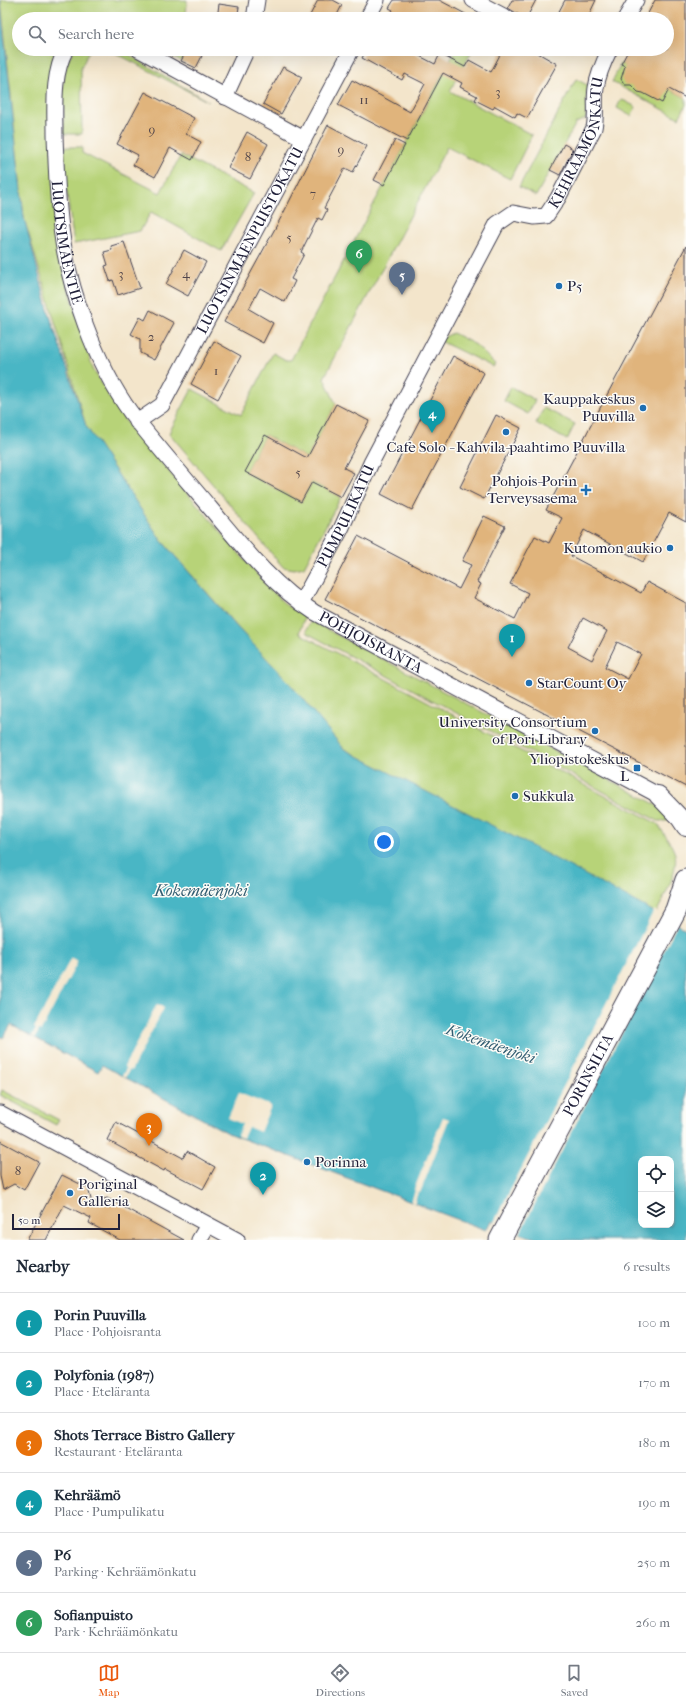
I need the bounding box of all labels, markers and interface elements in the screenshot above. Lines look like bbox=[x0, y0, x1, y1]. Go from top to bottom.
search box bbox=[12, 12, 674, 56]
icon: search bbox=[26, 23, 48, 45]
text: Search here bbox=[58, 25, 134, 43]
street label: KEHRÄÄMÖNKATU bbox=[545, 75, 607, 212]
house number: 3 bbox=[495, 84, 501, 99]
house number: 11 bbox=[359, 92, 369, 107]
house number: 9 bbox=[149, 122, 156, 137]
house number: 9 bbox=[338, 142, 345, 157]
street label: LUOTSINMÄENPUISTOKATU bbox=[193, 143, 307, 337]
house number: 8 bbox=[245, 149, 251, 164]
street label: LUOTSIMÄENTIE bbox=[48, 180, 87, 306]
house number: 7 bbox=[310, 186, 316, 201]
house number: 5 bbox=[286, 230, 292, 245]
pin: 6 bbox=[346, 240, 372, 273]
pin: 5 bbox=[389, 262, 415, 295]
house number: 3 bbox=[118, 266, 124, 281]
house number: 4 bbox=[182, 266, 190, 281]
place label: P5 bbox=[567, 277, 583, 295]
marker: P5 bbox=[554, 281, 564, 291]
house number: 2 bbox=[148, 329, 155, 344]
house number: 1 bbox=[214, 363, 218, 378]
place label: Kauppakeskus Puuvilla bbox=[543, 390, 636, 425]
pin: 4 bbox=[419, 400, 445, 433]
marker: Kauppakeskus Puuvilla bbox=[638, 403, 648, 413]
marker: Cafe Solo - Kahvila-paahtimo Puuvilla bbox=[501, 427, 511, 437]
place label: Cafe Solo - Kahvila-paahtimo Puuvilla bbox=[386, 438, 627, 456]
street label: PUMPULIKATU bbox=[313, 461, 378, 570]
house number: 5 bbox=[295, 465, 301, 480]
place label: Pohjois-Porin Terveysasema bbox=[487, 472, 578, 507]
marker: Pohjois-Porin Terveysasema bbox=[580, 484, 592, 496]
place label: Kutomon aukio bbox=[563, 539, 662, 557]
marker: Kutomon aukio bbox=[665, 543, 675, 553]
street label: POHJOISRANTA bbox=[316, 607, 426, 677]
pin: 1 bbox=[499, 624, 525, 657]
place label: StarCount Oy bbox=[537, 674, 628, 692]
marker: StarCount Oy bbox=[524, 678, 534, 688]
place label: University Consortium of Pori Library bbox=[439, 713, 588, 748]
marker: University Consortium of Pori Library bbox=[590, 726, 600, 736]
place label: Yliopistokeskus L bbox=[529, 750, 629, 785]
marker: Yliopistokeskus L bbox=[632, 763, 642, 773]
place label: Sukkula bbox=[523, 787, 575, 805]
marker: Sukkula bbox=[510, 791, 520, 801]
your location bbox=[374, 832, 394, 852]
water label: Kokemäenjoki bbox=[153, 881, 249, 900]
water label: Kokemäenjoki bbox=[443, 1019, 539, 1068]
street label: PORINSILTA bbox=[559, 1031, 617, 1119]
pin: 3 bbox=[136, 1113, 162, 1146]
place label: Porinna bbox=[315, 1153, 367, 1171]
map controls bbox=[638, 1156, 674, 1228]
button: locate bbox=[638, 1156, 674, 1192]
marker: Porinna bbox=[302, 1157, 312, 1167]
pin: 2 bbox=[250, 1162, 276, 1195]
house number: 8 bbox=[15, 1163, 21, 1178]
place label: Poriginal Galleria bbox=[78, 1175, 137, 1210]
marker: Poriginal Galleria bbox=[65, 1188, 75, 1198]
button: layers bbox=[638, 1192, 674, 1228]
scale bar bbox=[12, 1212, 120, 1231]
text: 50 m bbox=[18, 1214, 40, 1227]
text: Nearby bbox=[16, 1256, 70, 1276]
text: 6 results bbox=[623, 1259, 670, 1274]
text: Porin Puuvilla bbox=[54, 1306, 146, 1324]
text: 1 bbox=[27, 1315, 31, 1330]
text: 100 m bbox=[637, 1315, 670, 1330]
text: Place · Pohjoisranta bbox=[54, 1324, 161, 1339]
text: Polyfonia (1987) bbox=[54, 1366, 154, 1384]
text: 2 bbox=[26, 1375, 32, 1390]
text: 170 m bbox=[638, 1375, 670, 1390]
text: Place · Eteläranta bbox=[54, 1384, 150, 1399]
text: Shots Terrace Bistro Gallery bbox=[54, 1426, 235, 1444]
text: 3 bbox=[26, 1435, 32, 1450]
text: 180 m bbox=[638, 1435, 670, 1450]
text: Restaurant · Eteläranta bbox=[54, 1444, 183, 1459]
text: Kehräämö bbox=[54, 1486, 121, 1504]
text: 4 bbox=[25, 1495, 33, 1510]
text: 190 m bbox=[638, 1495, 670, 1510]
text: Place · Pumpulikatu bbox=[54, 1504, 164, 1519]
text: P6 bbox=[54, 1546, 71, 1564]
text: 5 bbox=[26, 1555, 32, 1570]
text: 250 m bbox=[637, 1555, 670, 1570]
text: Parking · Kehräämönkatu bbox=[54, 1564, 196, 1579]
text: Sofianpuisto bbox=[54, 1606, 133, 1624]
text: 6 bbox=[25, 1615, 33, 1630]
text: 260 m bbox=[636, 1615, 670, 1630]
text: Park · Kehräämönkatu bbox=[54, 1624, 178, 1639]
tab: Map bbox=[98, 1662, 120, 1699]
tab: Directions bbox=[316, 1662, 365, 1699]
tab: Saved bbox=[561, 1662, 588, 1699]

